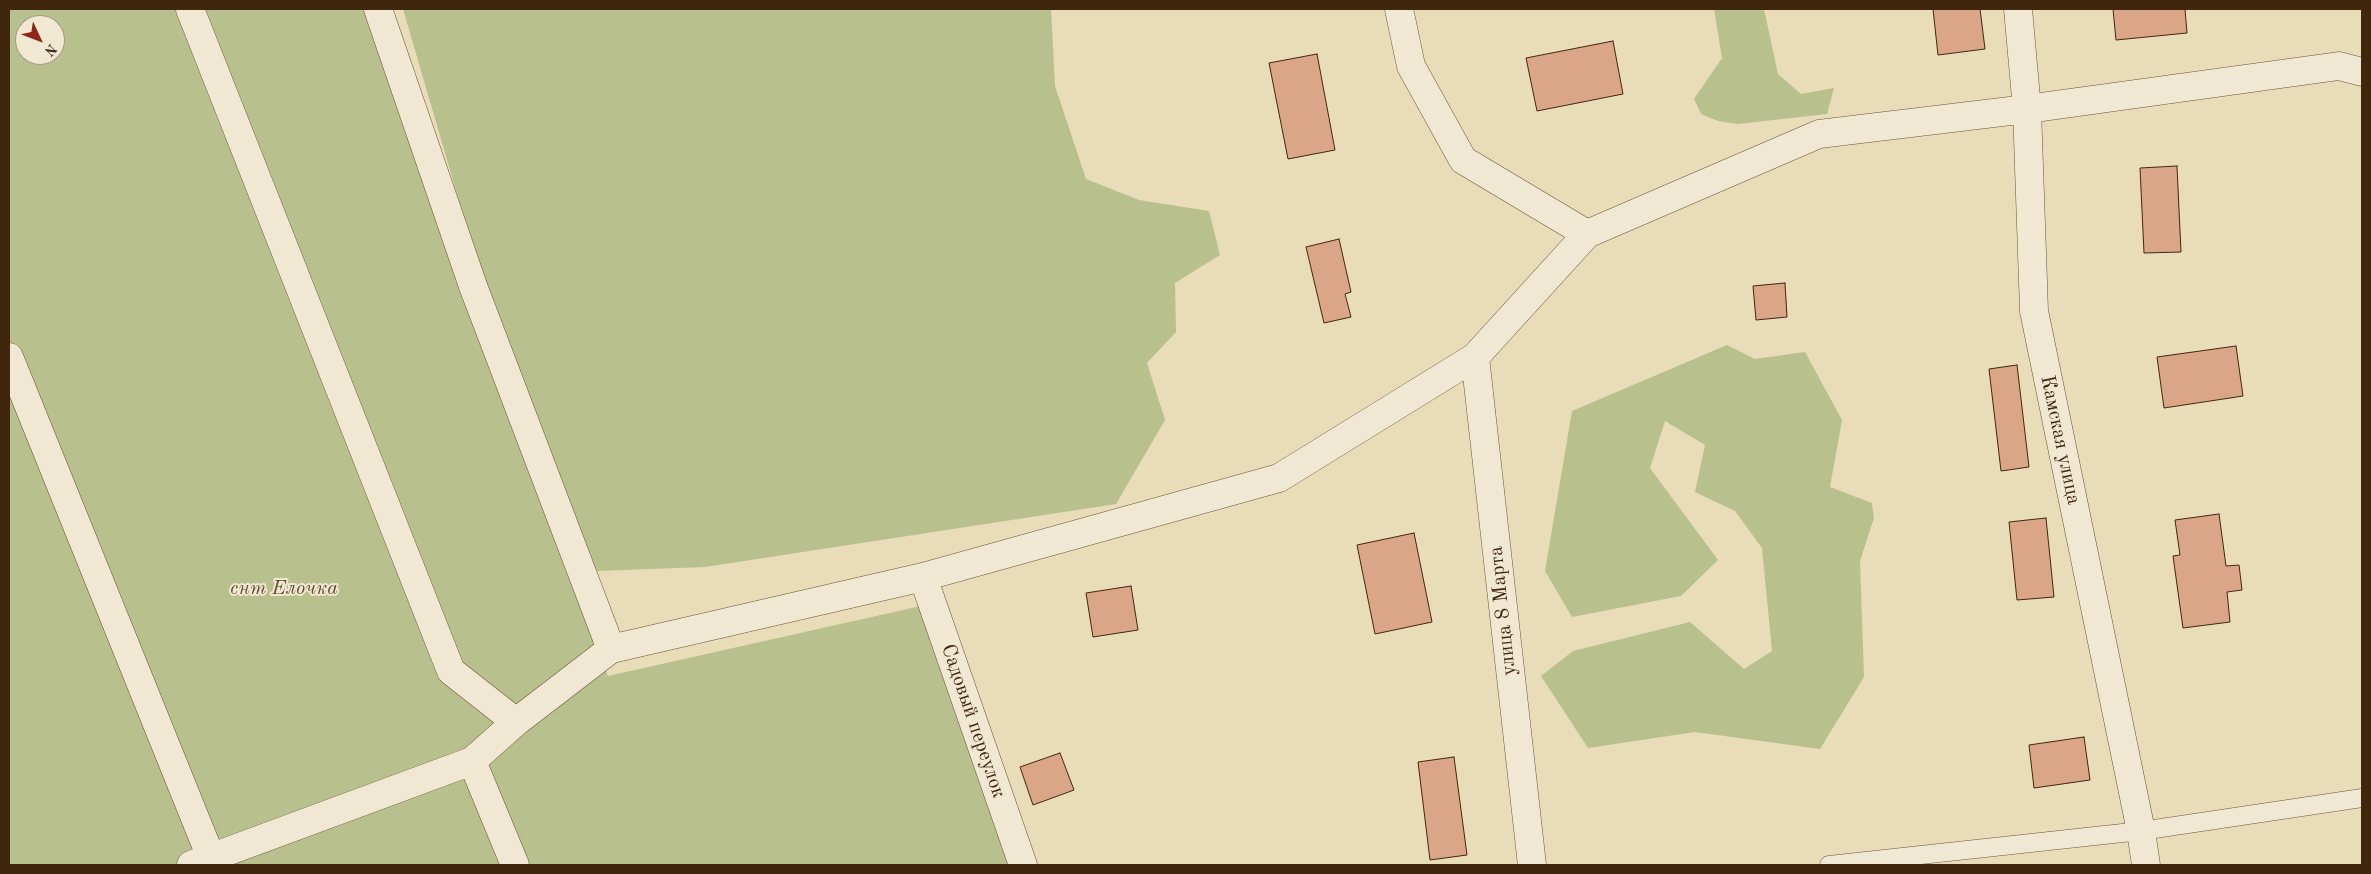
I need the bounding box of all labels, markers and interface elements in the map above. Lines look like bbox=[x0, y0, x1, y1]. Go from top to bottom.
north arrow bbox=[15, 15, 65, 65]
text: N bbox=[41, 41, 59, 58]
street label: Камская улица bbox=[2035, 373, 2085, 507]
street label: улица 8 Марта bbox=[1484, 545, 1522, 677]
park label: снт Елочка bbox=[230, 577, 338, 601]
street label: Садовый переулок bbox=[935, 641, 1011, 801]

